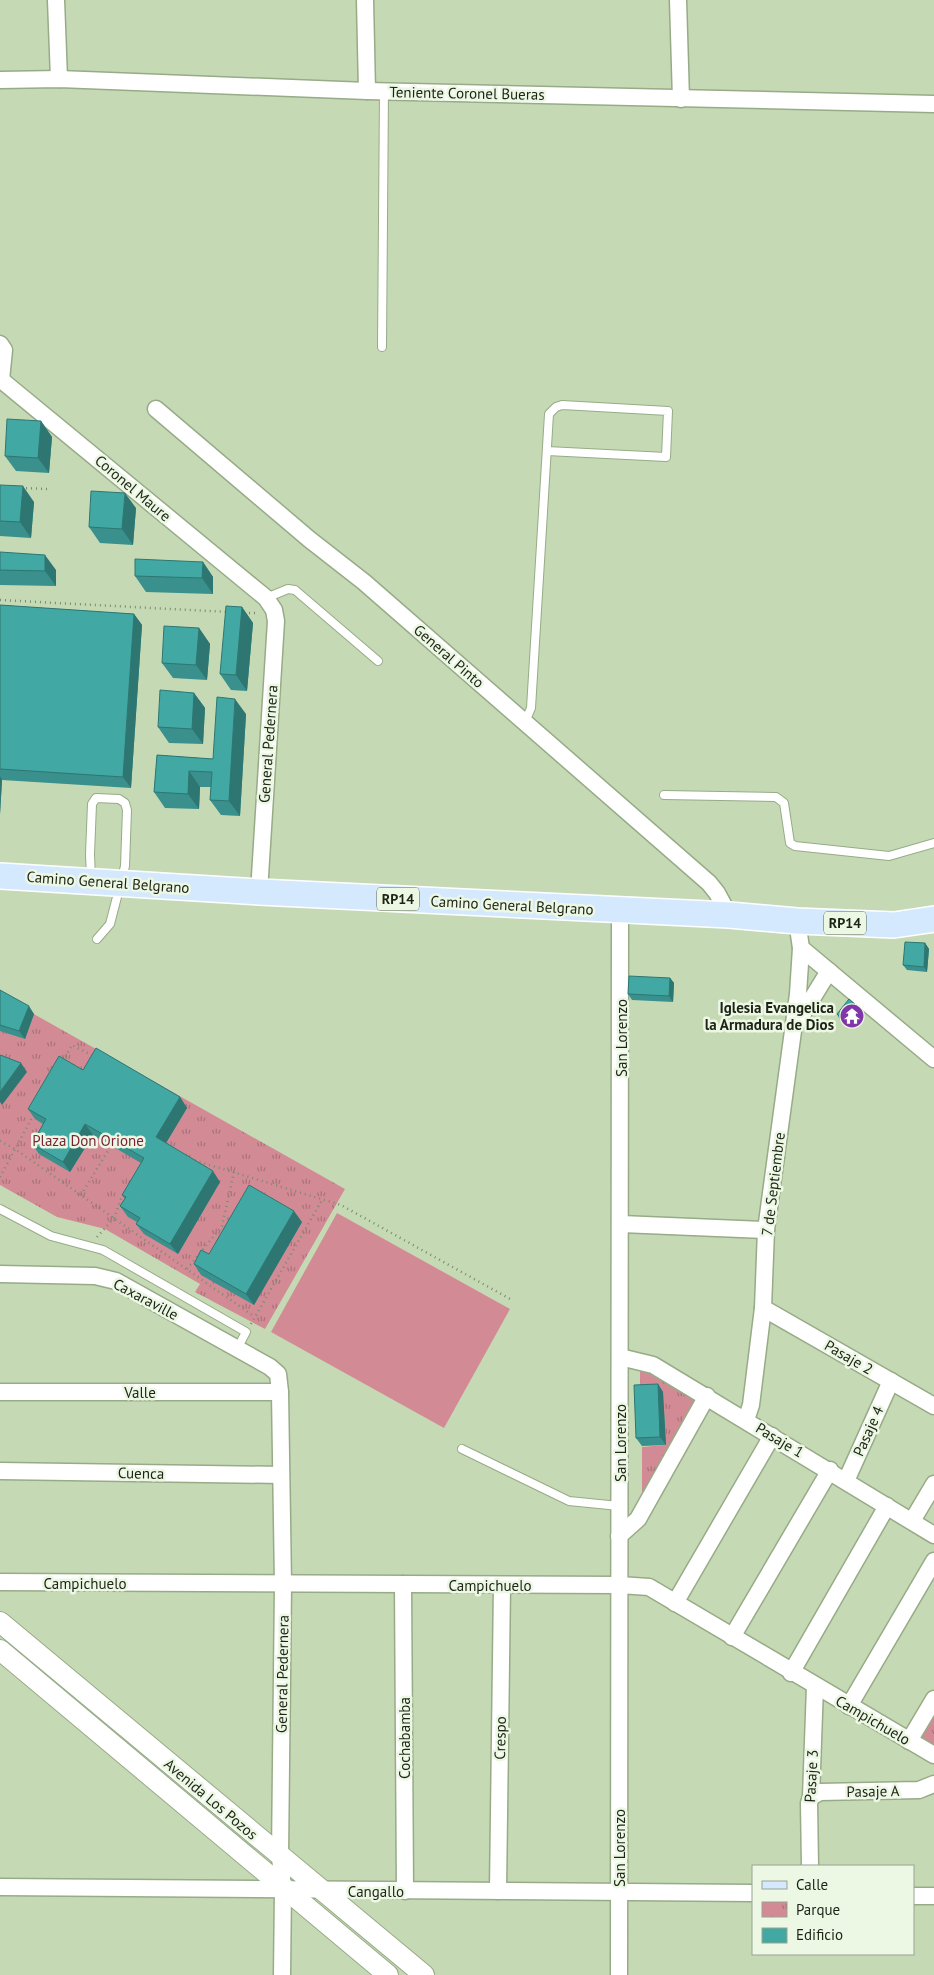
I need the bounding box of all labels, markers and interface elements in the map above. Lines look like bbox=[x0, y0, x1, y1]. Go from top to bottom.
street label: Teniente Coronel Bueras bbox=[389, 82, 545, 104]
street label: Coronel Maure bbox=[91, 451, 175, 525]
street label: General Pinto bbox=[410, 620, 488, 692]
street label: General Pedernera bbox=[254, 684, 282, 804]
street label: Camino General Belgrano bbox=[26, 867, 190, 897]
road number: RP14 bbox=[377, 888, 419, 911]
street label: Camino General Belgrano bbox=[430, 891, 594, 919]
road number: RP14 bbox=[824, 911, 866, 934]
place label: Iglesia Evangelica la Armadura de Dios bbox=[705, 998, 834, 1034]
street label: San Lorenzo bbox=[612, 999, 631, 1077]
temple icon: Iglesia Evangelica la Armadura de Dios bbox=[839, 1003, 865, 1029]
park label: Plaza Don Orione bbox=[32, 1131, 144, 1150]
street label: 7 de Septiembre bbox=[757, 1131, 789, 1237]
street label: Caxaraville bbox=[110, 1274, 182, 1324]
street label: Pasaje 2 bbox=[821, 1336, 877, 1378]
street label: Valle bbox=[123, 1383, 156, 1402]
street label: Pasaje 4 bbox=[849, 1403, 887, 1459]
street label: San Lorenzo bbox=[611, 1404, 630, 1482]
street label: Pasaje 1 bbox=[752, 1418, 808, 1462]
street label: Cuenca bbox=[118, 1463, 164, 1483]
street label: Campichuelo bbox=[43, 1574, 127, 1593]
street label: Campichuelo bbox=[448, 1576, 532, 1595]
street label: General Pedernera bbox=[271, 1615, 293, 1733]
street label: Campichuelo bbox=[832, 1691, 914, 1749]
street label: Cochabamba bbox=[395, 1697, 414, 1779]
street label: Crespo bbox=[490, 1716, 510, 1760]
street label: Pasaje 3 bbox=[800, 1749, 822, 1803]
street label: Avenida Los Pozos bbox=[160, 1754, 262, 1844]
street label: Pasaje A bbox=[846, 1781, 900, 1801]
street label: San Lorenzo bbox=[610, 1809, 629, 1887]
legend bbox=[752, 1865, 914, 1955]
text: Calle bbox=[796, 1875, 828, 1894]
street label: Cangallo bbox=[348, 1882, 404, 1901]
text: Parque bbox=[796, 1900, 840, 1919]
text: Edificio bbox=[796, 1925, 843, 1944]

